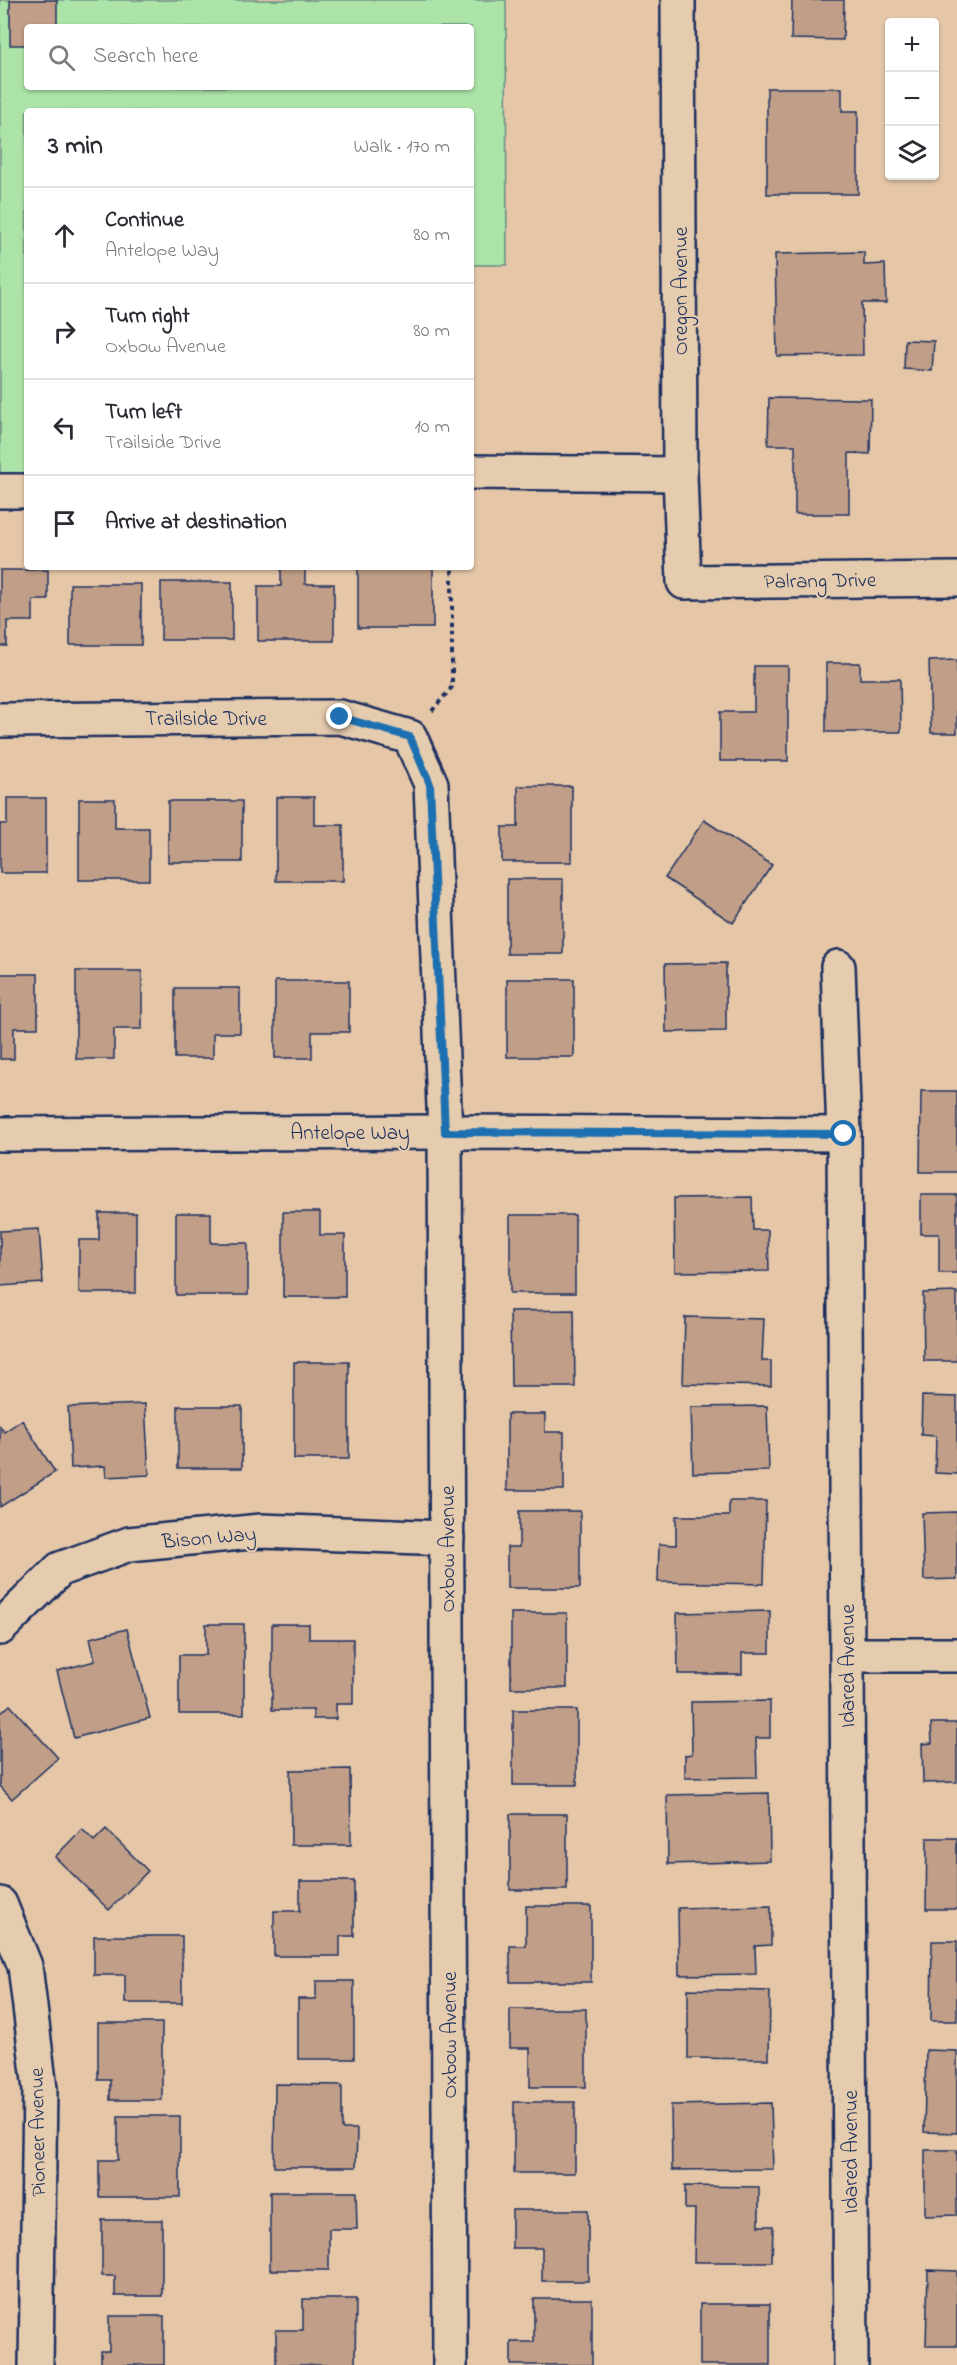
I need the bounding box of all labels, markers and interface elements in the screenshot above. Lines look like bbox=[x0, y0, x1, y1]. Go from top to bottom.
map controls bbox=[885, 18, 939, 180]
button: + bbox=[885, 18, 939, 72]
search box bbox=[24, 24, 474, 90]
icon: search bbox=[45, 41, 78, 74]
text: Search here bbox=[93, 41, 198, 73]
button: − bbox=[885, 72, 939, 126]
button: layers bbox=[885, 126, 939, 180]
text: 3 min bbox=[48, 128, 103, 166]
text: Walk · 170 m bbox=[354, 133, 450, 162]
text: Continue bbox=[105, 205, 184, 237]
icon: ahead bbox=[48, 219, 81, 252]
text: 80 m bbox=[413, 221, 450, 250]
street label: Oregon Avenue bbox=[667, 226, 699, 355]
text: Antelope Way bbox=[105, 237, 219, 266]
text: Turn right bbox=[105, 301, 190, 333]
icon: right bbox=[48, 315, 81, 348]
text: 80 m bbox=[413, 317, 450, 346]
text: Oxbow Avenue bbox=[105, 333, 226, 362]
text: Turn left bbox=[105, 397, 182, 429]
icon: left bbox=[48, 411, 81, 444]
text: 10 m bbox=[414, 413, 450, 442]
text: Trailside Drive bbox=[105, 429, 221, 458]
icon: arrive bbox=[48, 507, 81, 540]
text: Arrive at destination bbox=[105, 507, 287, 539]
street label: Palrang Drive bbox=[764, 566, 877, 600]
route end bbox=[326, 703, 352, 729]
street label: Trailside Drive bbox=[145, 705, 268, 735]
street label: Antelope Way bbox=[290, 1119, 410, 1151]
route start bbox=[830, 1120, 856, 1146]
street label: Oxbow Avenue bbox=[434, 1485, 464, 1613]
street label: Bison Way bbox=[160, 1520, 258, 1560]
street label: Idared Avenue bbox=[834, 1603, 864, 1728]
street label: Oxbow Avenue bbox=[436, 1971, 466, 2099]
street label: Pioneer Avenue bbox=[23, 2066, 55, 2197]
street label: Idared Avenue bbox=[837, 2089, 867, 2214]

